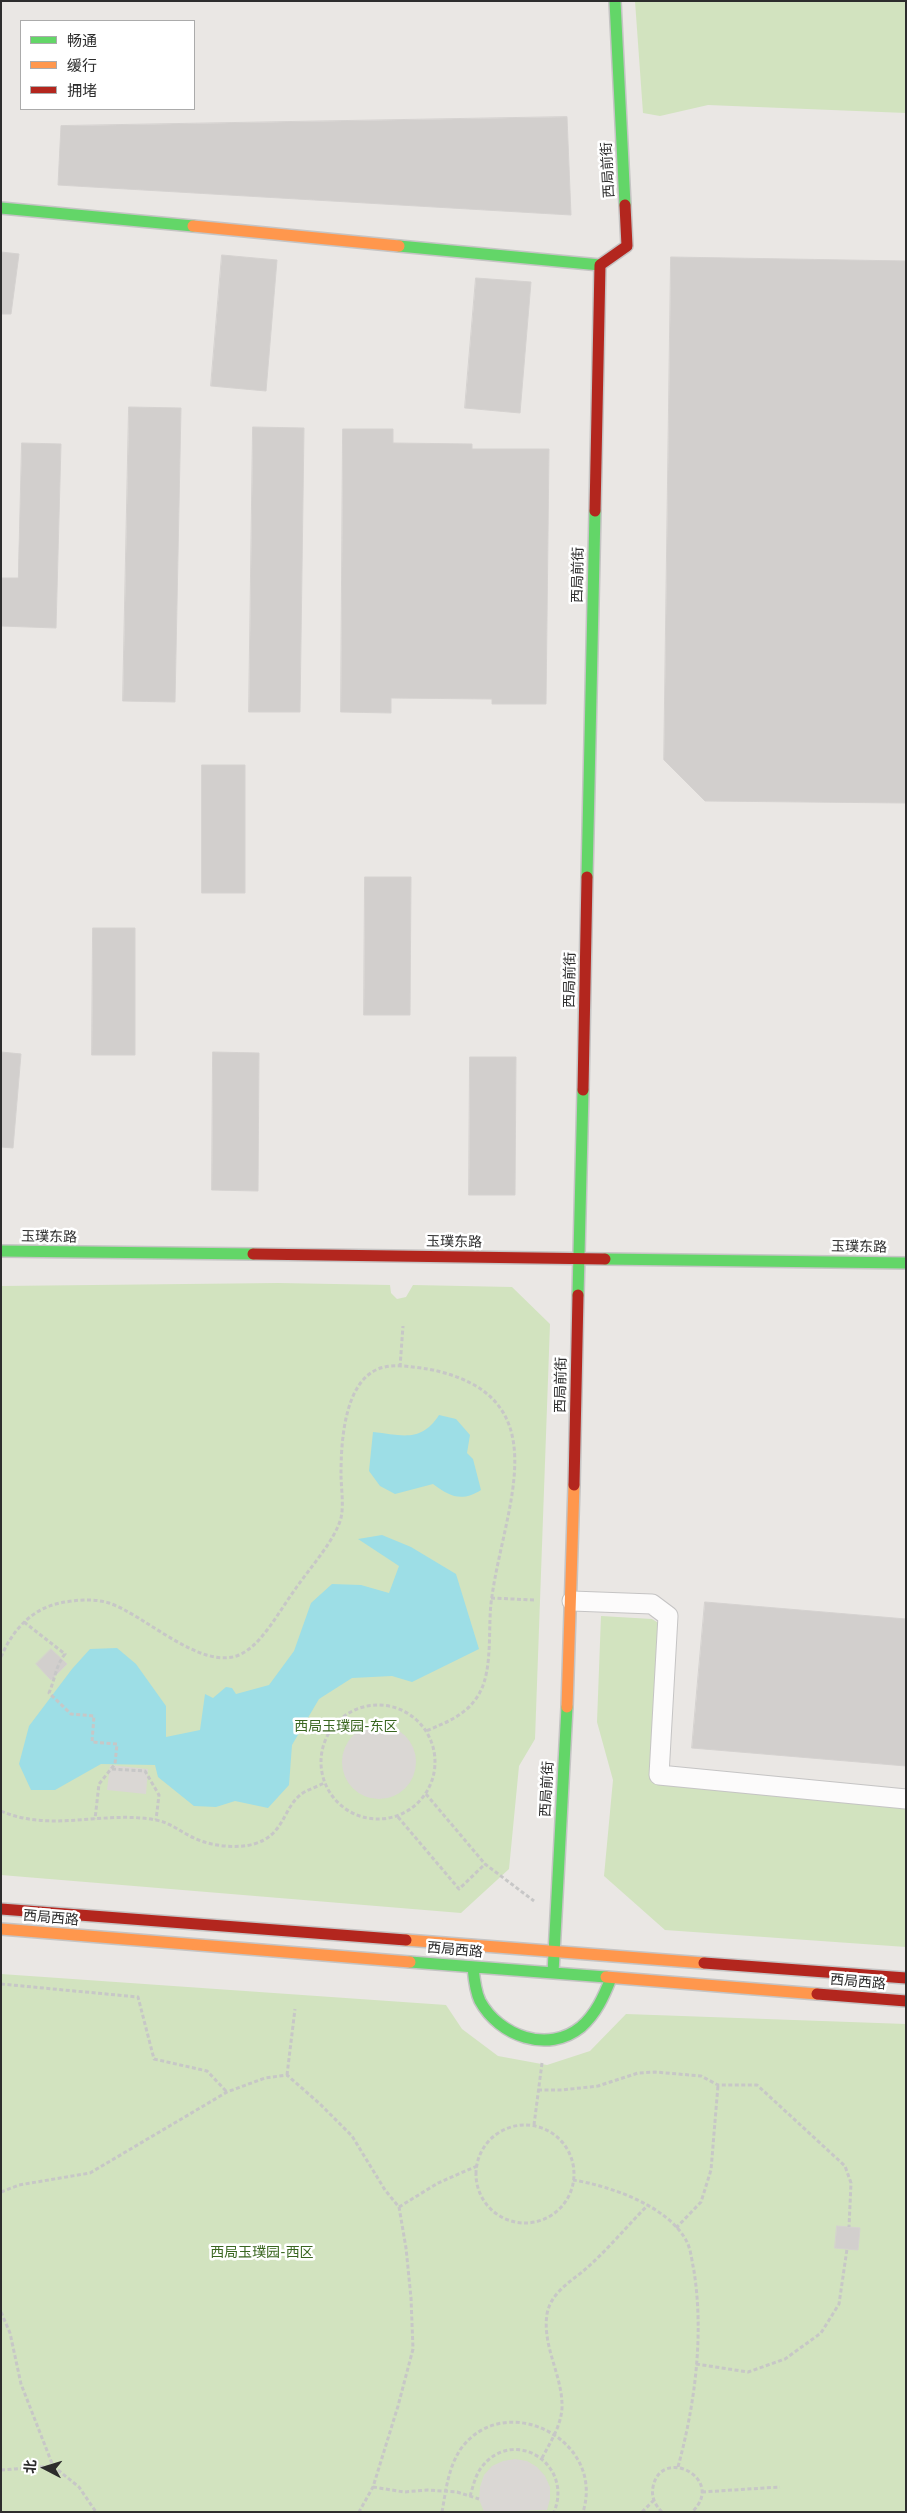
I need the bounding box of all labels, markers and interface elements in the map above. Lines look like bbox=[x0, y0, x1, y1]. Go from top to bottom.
legend bbox=[20, 20, 195, 110]
text: 畅通 bbox=[67, 32, 97, 49]
text: 缓行 bbox=[67, 57, 97, 74]
text: 拥堵 bbox=[67, 82, 97, 99]
street label: 西局前街 bbox=[598, 142, 618, 198]
street label: 西局前街 bbox=[569, 547, 587, 603]
street label: 西局前街 bbox=[561, 952, 579, 1008]
street label: 玉璞东路 bbox=[21, 1228, 77, 1246]
street label: 玉璞东路 bbox=[426, 1233, 482, 1251]
street label: 玉璞东路 bbox=[831, 1238, 887, 1256]
street label: 西局前街 bbox=[552, 1357, 570, 1413]
park label: 西局玉璞园-东区 bbox=[294, 1719, 398, 1735]
street label: 西局前街 bbox=[537, 1761, 557, 1817]
street label: 西局西路 bbox=[22, 1907, 80, 1929]
street label: 西局西路 bbox=[426, 1939, 484, 1961]
street label: 西局西路 bbox=[829, 1971, 887, 1993]
park label: 西局玉璞园-西区 bbox=[210, 2245, 314, 2261]
north arrow bbox=[20, 2443, 70, 2493]
text: 北 bbox=[21, 2459, 39, 2474]

